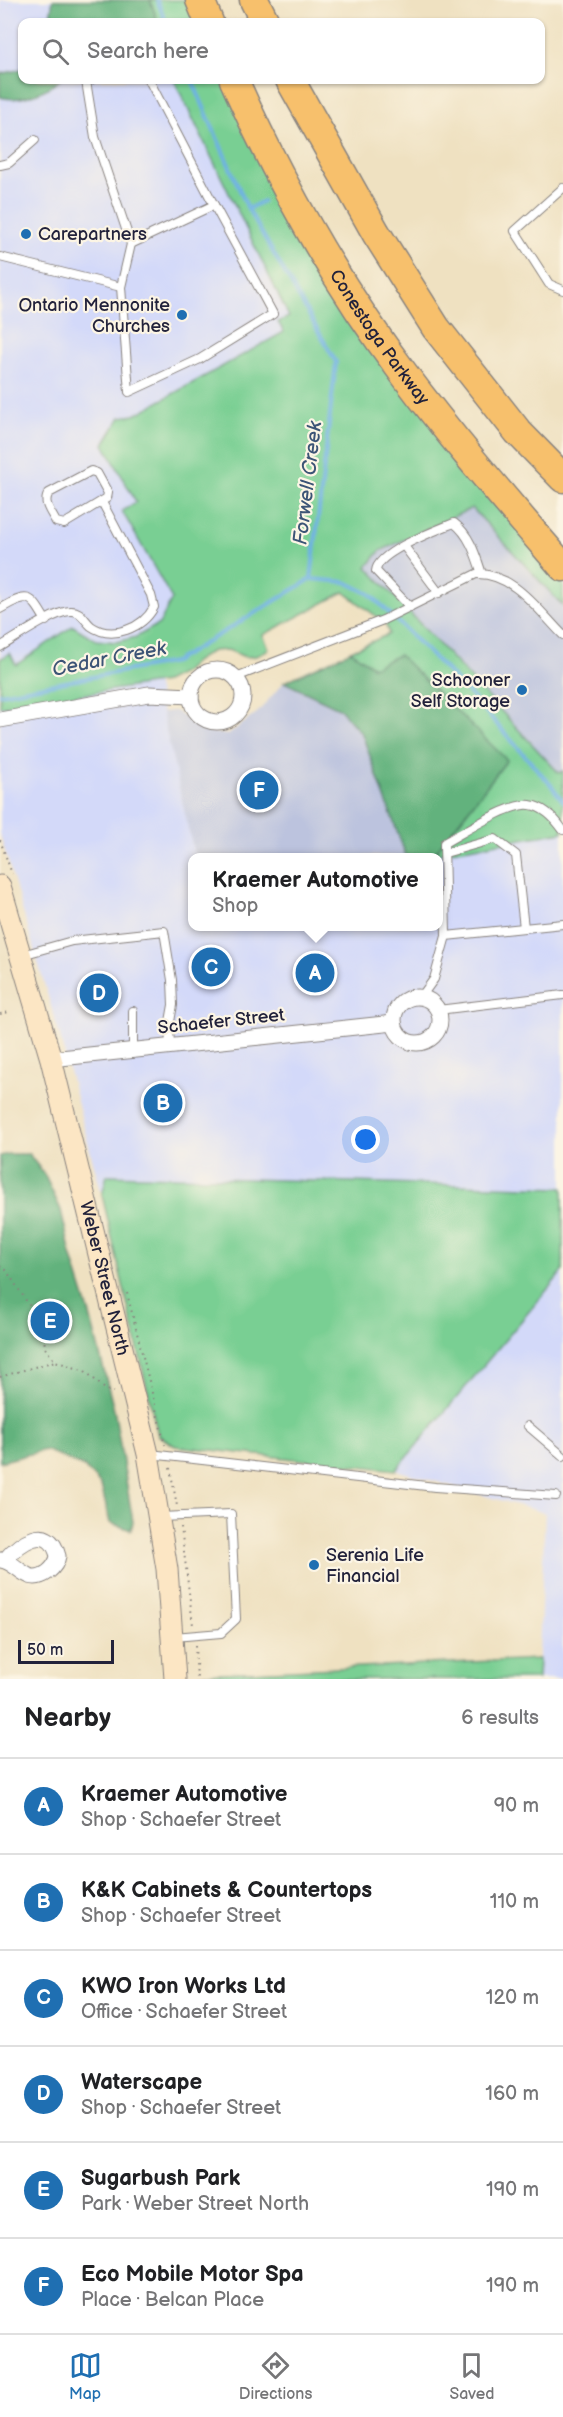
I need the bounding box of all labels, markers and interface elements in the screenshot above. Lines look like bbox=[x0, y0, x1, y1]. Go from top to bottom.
search box bbox=[18, 18, 545, 84]
icon: search bbox=[39, 35, 72, 68]
text: Search here bbox=[87, 38, 209, 65]
place label: Carepartners bbox=[38, 224, 147, 245]
marker: Carepartners bbox=[19, 227, 33, 241]
street label: Conestoga Parkway bbox=[325, 266, 434, 410]
place label: Ontario Mennonite Churches bbox=[18, 295, 170, 337]
marker: Ontario Mennonite Churches bbox=[175, 308, 189, 322]
water label: Forwell Creek bbox=[289, 419, 328, 546]
water label: Cedar Creek bbox=[50, 636, 169, 682]
place label: Schooner Self Storage bbox=[411, 670, 510, 712]
marker: Schooner Self Storage bbox=[515, 683, 529, 697]
pin: F bbox=[240, 768, 278, 812]
popup bbox=[188, 853, 443, 931]
text: Kraemer Automotive bbox=[212, 867, 419, 894]
text: Shop bbox=[212, 894, 258, 918]
pin: C bbox=[192, 944, 230, 990]
pin: A bbox=[296, 950, 334, 996]
pin: D bbox=[80, 970, 118, 1016]
street label: Schaefer Street bbox=[157, 1004, 286, 1039]
pin: B bbox=[144, 1080, 182, 1126]
your location bbox=[351, 1125, 380, 1154]
street label: Weber Street North bbox=[75, 1199, 133, 1358]
pin: E bbox=[31, 1298, 70, 1344]
place label: Serenia Life Financial bbox=[326, 1545, 424, 1587]
marker: Serenia Life Financial bbox=[307, 1558, 321, 1572]
scale bar bbox=[18, 1637, 114, 1664]
text: 50 m bbox=[27, 1641, 63, 1660]
text: Nearby bbox=[24, 1703, 111, 1734]
text: 6 results bbox=[461, 1706, 539, 1730]
text: Kraemer Automotive bbox=[81, 1781, 287, 1808]
text: A bbox=[37, 1794, 50, 1818]
text: 90 m bbox=[494, 1794, 539, 1818]
text: Shop · Schaefer Street bbox=[81, 1808, 281, 1832]
text: K&K Cabinets & Countertops bbox=[81, 1877, 372, 1904]
text: B bbox=[36, 1890, 51, 1914]
text: 110 m bbox=[490, 1890, 539, 1914]
text: Shop · Schaefer Street bbox=[81, 1904, 281, 1928]
text: KWO Iron Works Ltd bbox=[81, 1973, 286, 2000]
text: C bbox=[36, 1986, 51, 2010]
text: 120 m bbox=[486, 1986, 539, 2010]
text: Office · Schaefer Street bbox=[81, 2000, 287, 2024]
text: Waterscape bbox=[81, 2069, 202, 2096]
text: D bbox=[37, 2082, 50, 2106]
text: 160 m bbox=[485, 2082, 539, 2106]
text: Shop · Schaefer Street bbox=[81, 2096, 281, 2120]
text: Sugarbush Park bbox=[81, 2165, 240, 2192]
text: E bbox=[37, 2178, 50, 2202]
text: 190 m bbox=[486, 2178, 539, 2202]
text: Park · Weber Street North bbox=[81, 2192, 309, 2216]
text: Eco Mobile Motor Spa bbox=[81, 2261, 304, 2288]
text: F bbox=[37, 2274, 50, 2298]
text: 190 m bbox=[486, 2274, 539, 2298]
text: Place · Belcan Place bbox=[81, 2288, 264, 2312]
tab: Map bbox=[69, 2349, 102, 2404]
tab: Directions bbox=[239, 2349, 312, 2404]
tab: Saved bbox=[449, 2349, 494, 2404]

